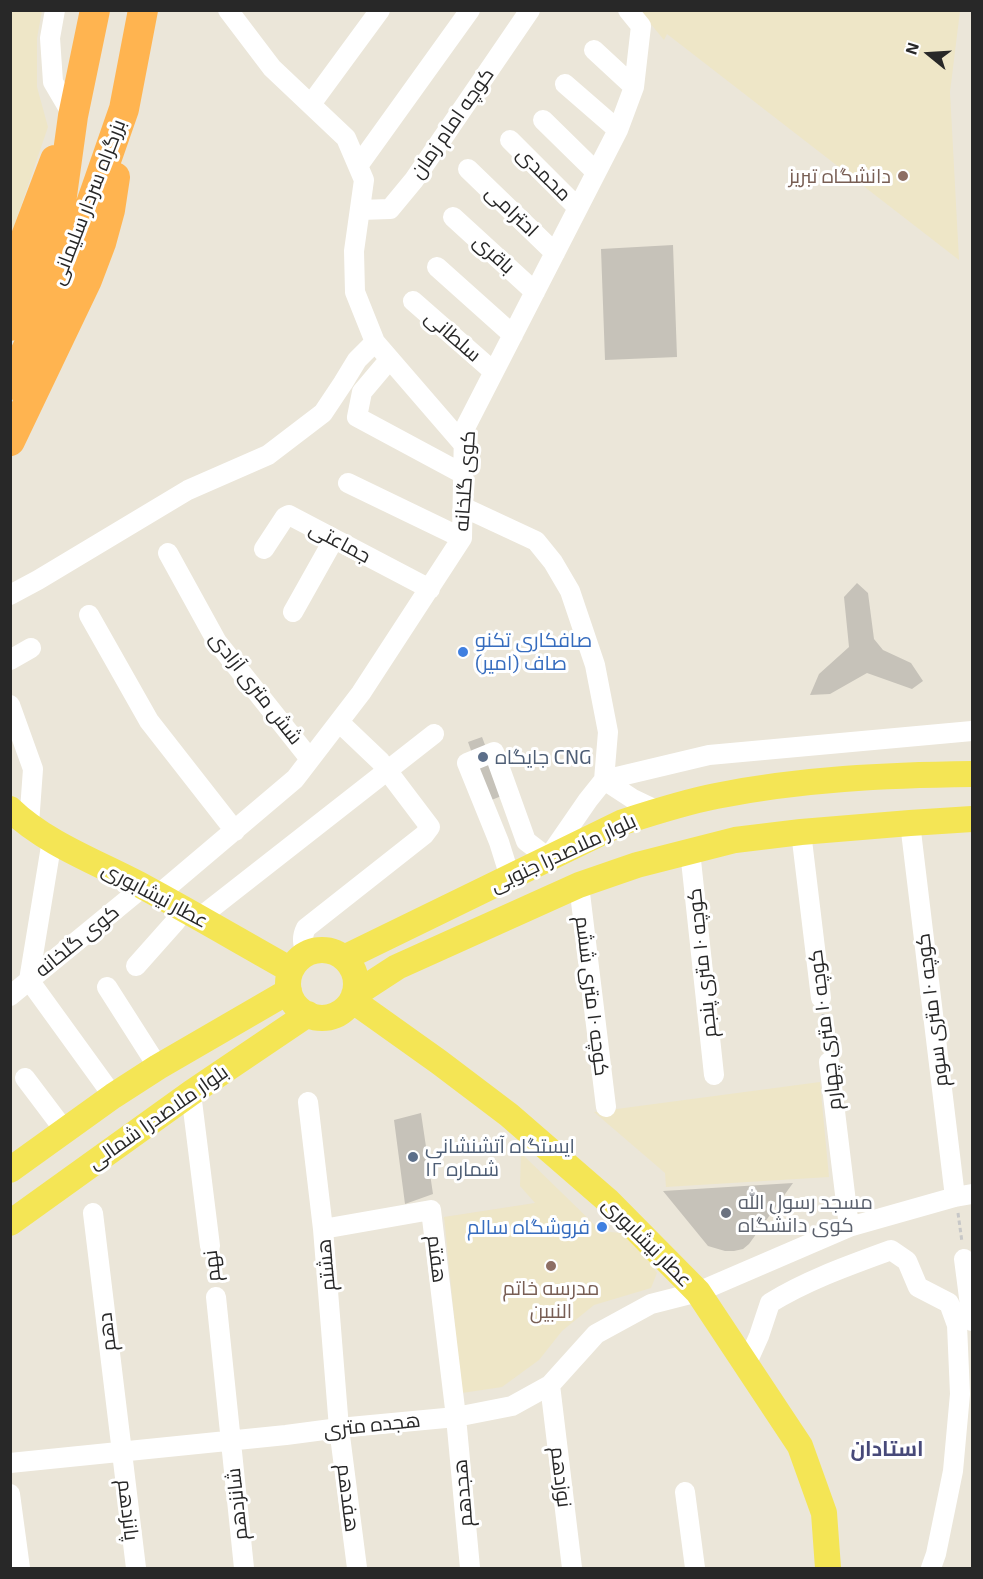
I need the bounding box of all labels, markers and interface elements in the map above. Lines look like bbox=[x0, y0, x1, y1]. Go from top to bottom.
north arrow bbox=[899, 24, 959, 84]
text: N bbox=[901, 40, 922, 57]
street label: کوچه امام زمان bbox=[405, 63, 499, 183]
street label: بزرگراه سردار سلیمانی bbox=[45, 116, 131, 288]
street label: محمدی bbox=[512, 142, 576, 206]
place label: دانشگاه تبریز bbox=[789, 164, 891, 188]
marker: دانشگاه تبریز bbox=[896, 169, 910, 183]
street label: احترامی bbox=[481, 180, 543, 242]
street label: باقری bbox=[468, 229, 520, 279]
street label: سلطانی bbox=[420, 305, 486, 367]
street label: کوی گلخانه bbox=[450, 430, 480, 532]
street label: جماعتی bbox=[305, 516, 375, 568]
street label: شش متری آزادی bbox=[204, 627, 308, 749]
place label: صافکاری تکنو صاف (امیر) bbox=[475, 628, 592, 675]
marker: صافکاری تکنو صاف (امیر) bbox=[456, 645, 470, 659]
place label: جایگاه CNG bbox=[495, 745, 592, 769]
marker: جایگاه CNG bbox=[476, 750, 490, 764]
street label: بلوار ملاصدرا جنوبی bbox=[486, 809, 640, 897]
street label: عطار نیشابوری bbox=[98, 857, 212, 933]
street label: کوچه ۱۰ متری پنجم bbox=[682, 887, 722, 1039]
street label: کوی گلخانه bbox=[30, 900, 124, 982]
street label: کوچه ۱۰ متری ششم bbox=[570, 915, 614, 1077]
street label: کوچه ۱۰ متری سوم bbox=[911, 932, 953, 1088]
street label: کوچه ۱۰ متری چهارم bbox=[803, 948, 847, 1112]
street label: بلوار ملاصدرا شمالی bbox=[83, 1060, 233, 1174]
place label: ایستگاه آتشنشانی شماره ۱۲ bbox=[425, 1134, 575, 1181]
marker: ایستگاه آتشنشانی شماره ۱۲ bbox=[406, 1150, 420, 1164]
place label: مسجد رسول الله کوی دانشگاه bbox=[738, 1190, 873, 1237]
street label: عطار نیشابوری bbox=[597, 1192, 697, 1292]
marker: مسجد رسول الله کوی دانشگاه bbox=[719, 1206, 733, 1220]
place label: فروشگاه سالم bbox=[467, 1215, 590, 1239]
marker: فروشگاه سالم bbox=[595, 1220, 609, 1234]
street label: هفتم bbox=[422, 1234, 452, 1284]
street label: هشتم bbox=[312, 1238, 340, 1292]
street label: نهم bbox=[198, 1249, 226, 1283]
marker: مدرسه خاتم النبین bbox=[544, 1259, 558, 1273]
place label: مدرسه خاتم النبین bbox=[503, 1276, 599, 1323]
street label: دهم bbox=[93, 1311, 121, 1353]
street label: هجده متری bbox=[322, 1408, 422, 1442]
district label: استادان bbox=[850, 1436, 924, 1462]
street label: نوزدهم bbox=[545, 1445, 577, 1509]
street label: هجدهم bbox=[448, 1458, 478, 1528]
street label: هفدهم bbox=[332, 1463, 364, 1533]
street label: شانزدهم bbox=[221, 1467, 253, 1541]
street label: پانزدهم bbox=[112, 1478, 144, 1542]

